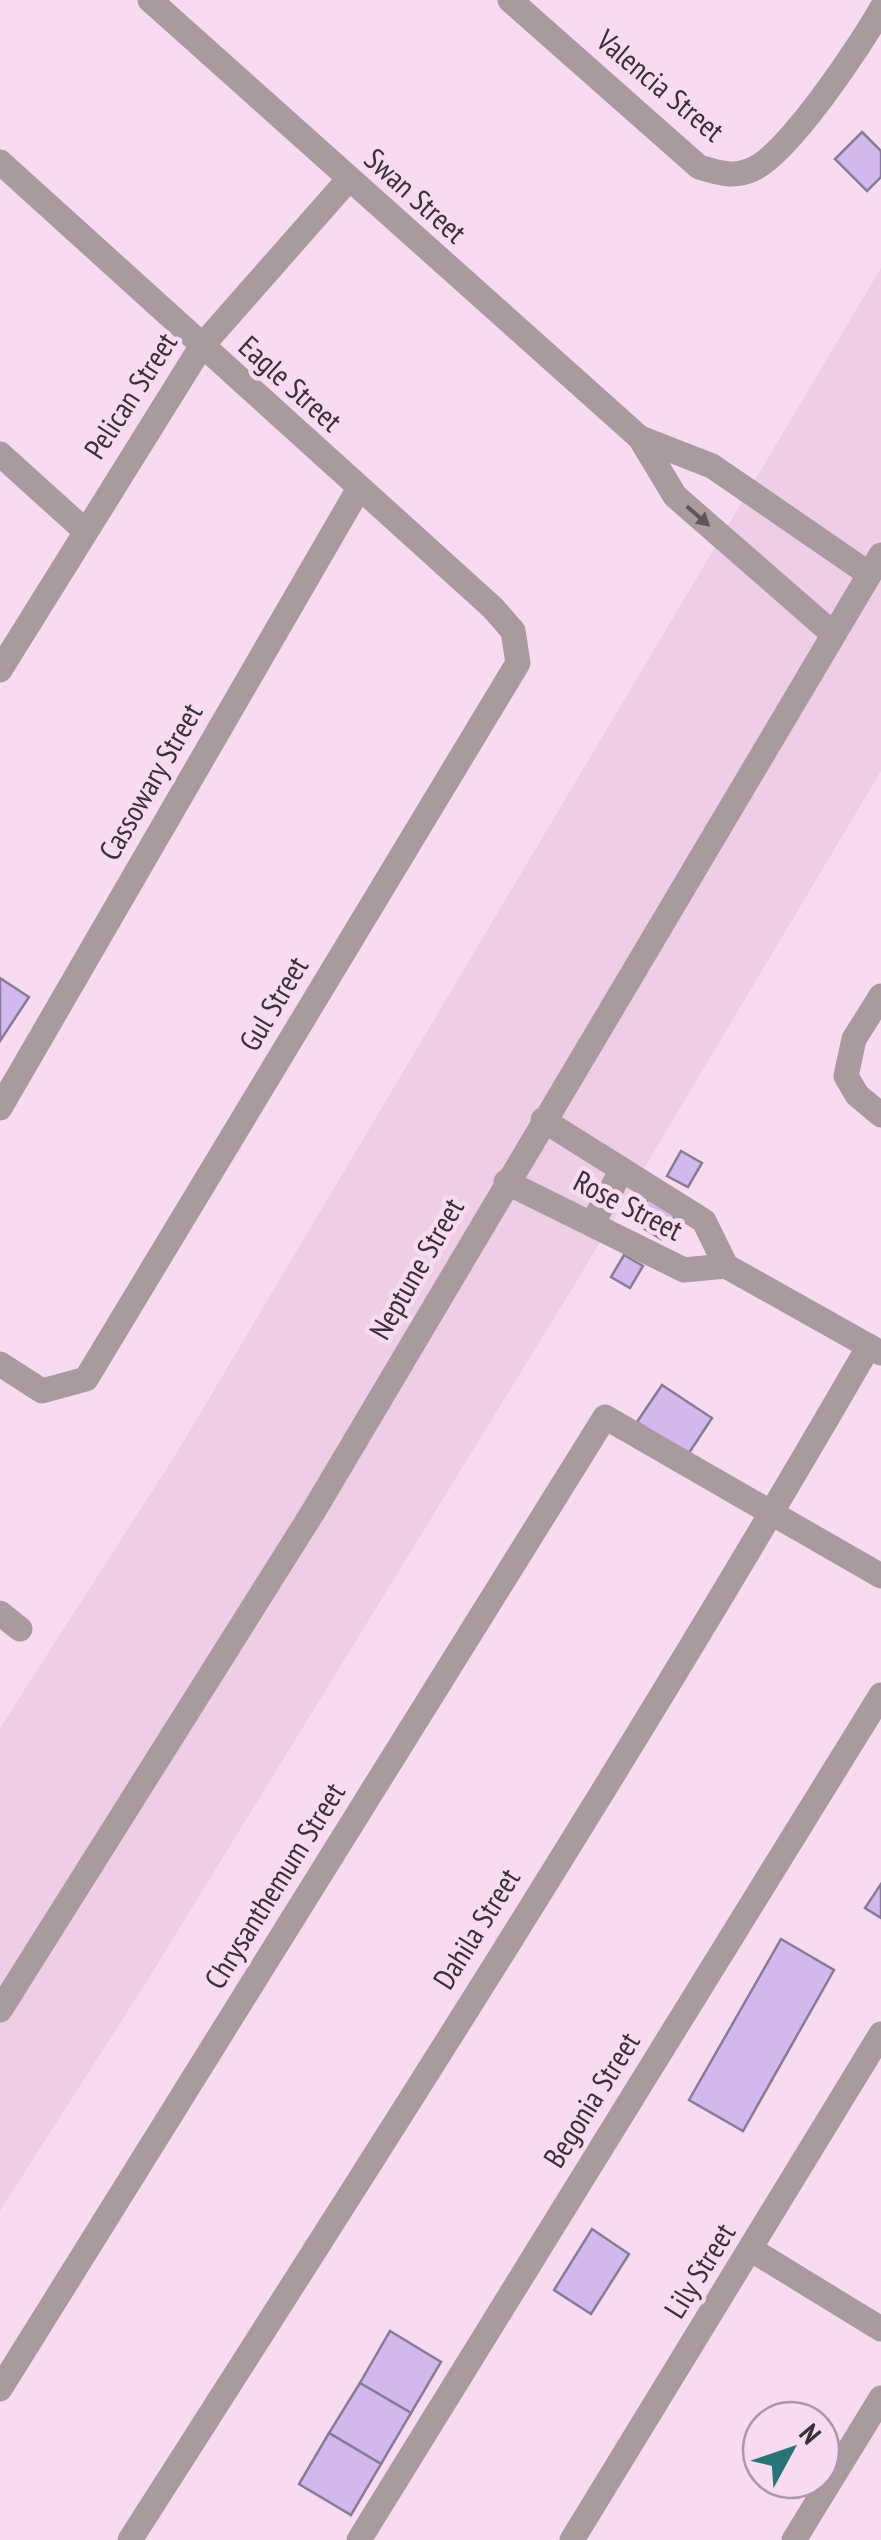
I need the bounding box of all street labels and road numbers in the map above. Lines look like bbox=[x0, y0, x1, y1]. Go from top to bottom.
street label: Valencia Street bbox=[588, 19, 733, 150]
street label: Swan Street bbox=[357, 139, 476, 251]
street label: Pelican Street bbox=[74, 324, 185, 466]
street label: Eagle Street bbox=[231, 326, 351, 440]
street label: Cassowary Street bbox=[89, 695, 211, 867]
street label: Gul Street bbox=[229, 948, 316, 1058]
street label: Rose Street bbox=[568, 1161, 690, 1249]
street label: Neptune Street bbox=[360, 1190, 472, 1346]
street label: Chrysanthemum Street bbox=[195, 1774, 353, 1996]
street label: Dahila Street bbox=[423, 1860, 528, 1996]
street label: Begonia Street bbox=[534, 2024, 648, 2174]
street label: Lily Street bbox=[654, 2215, 743, 2325]

